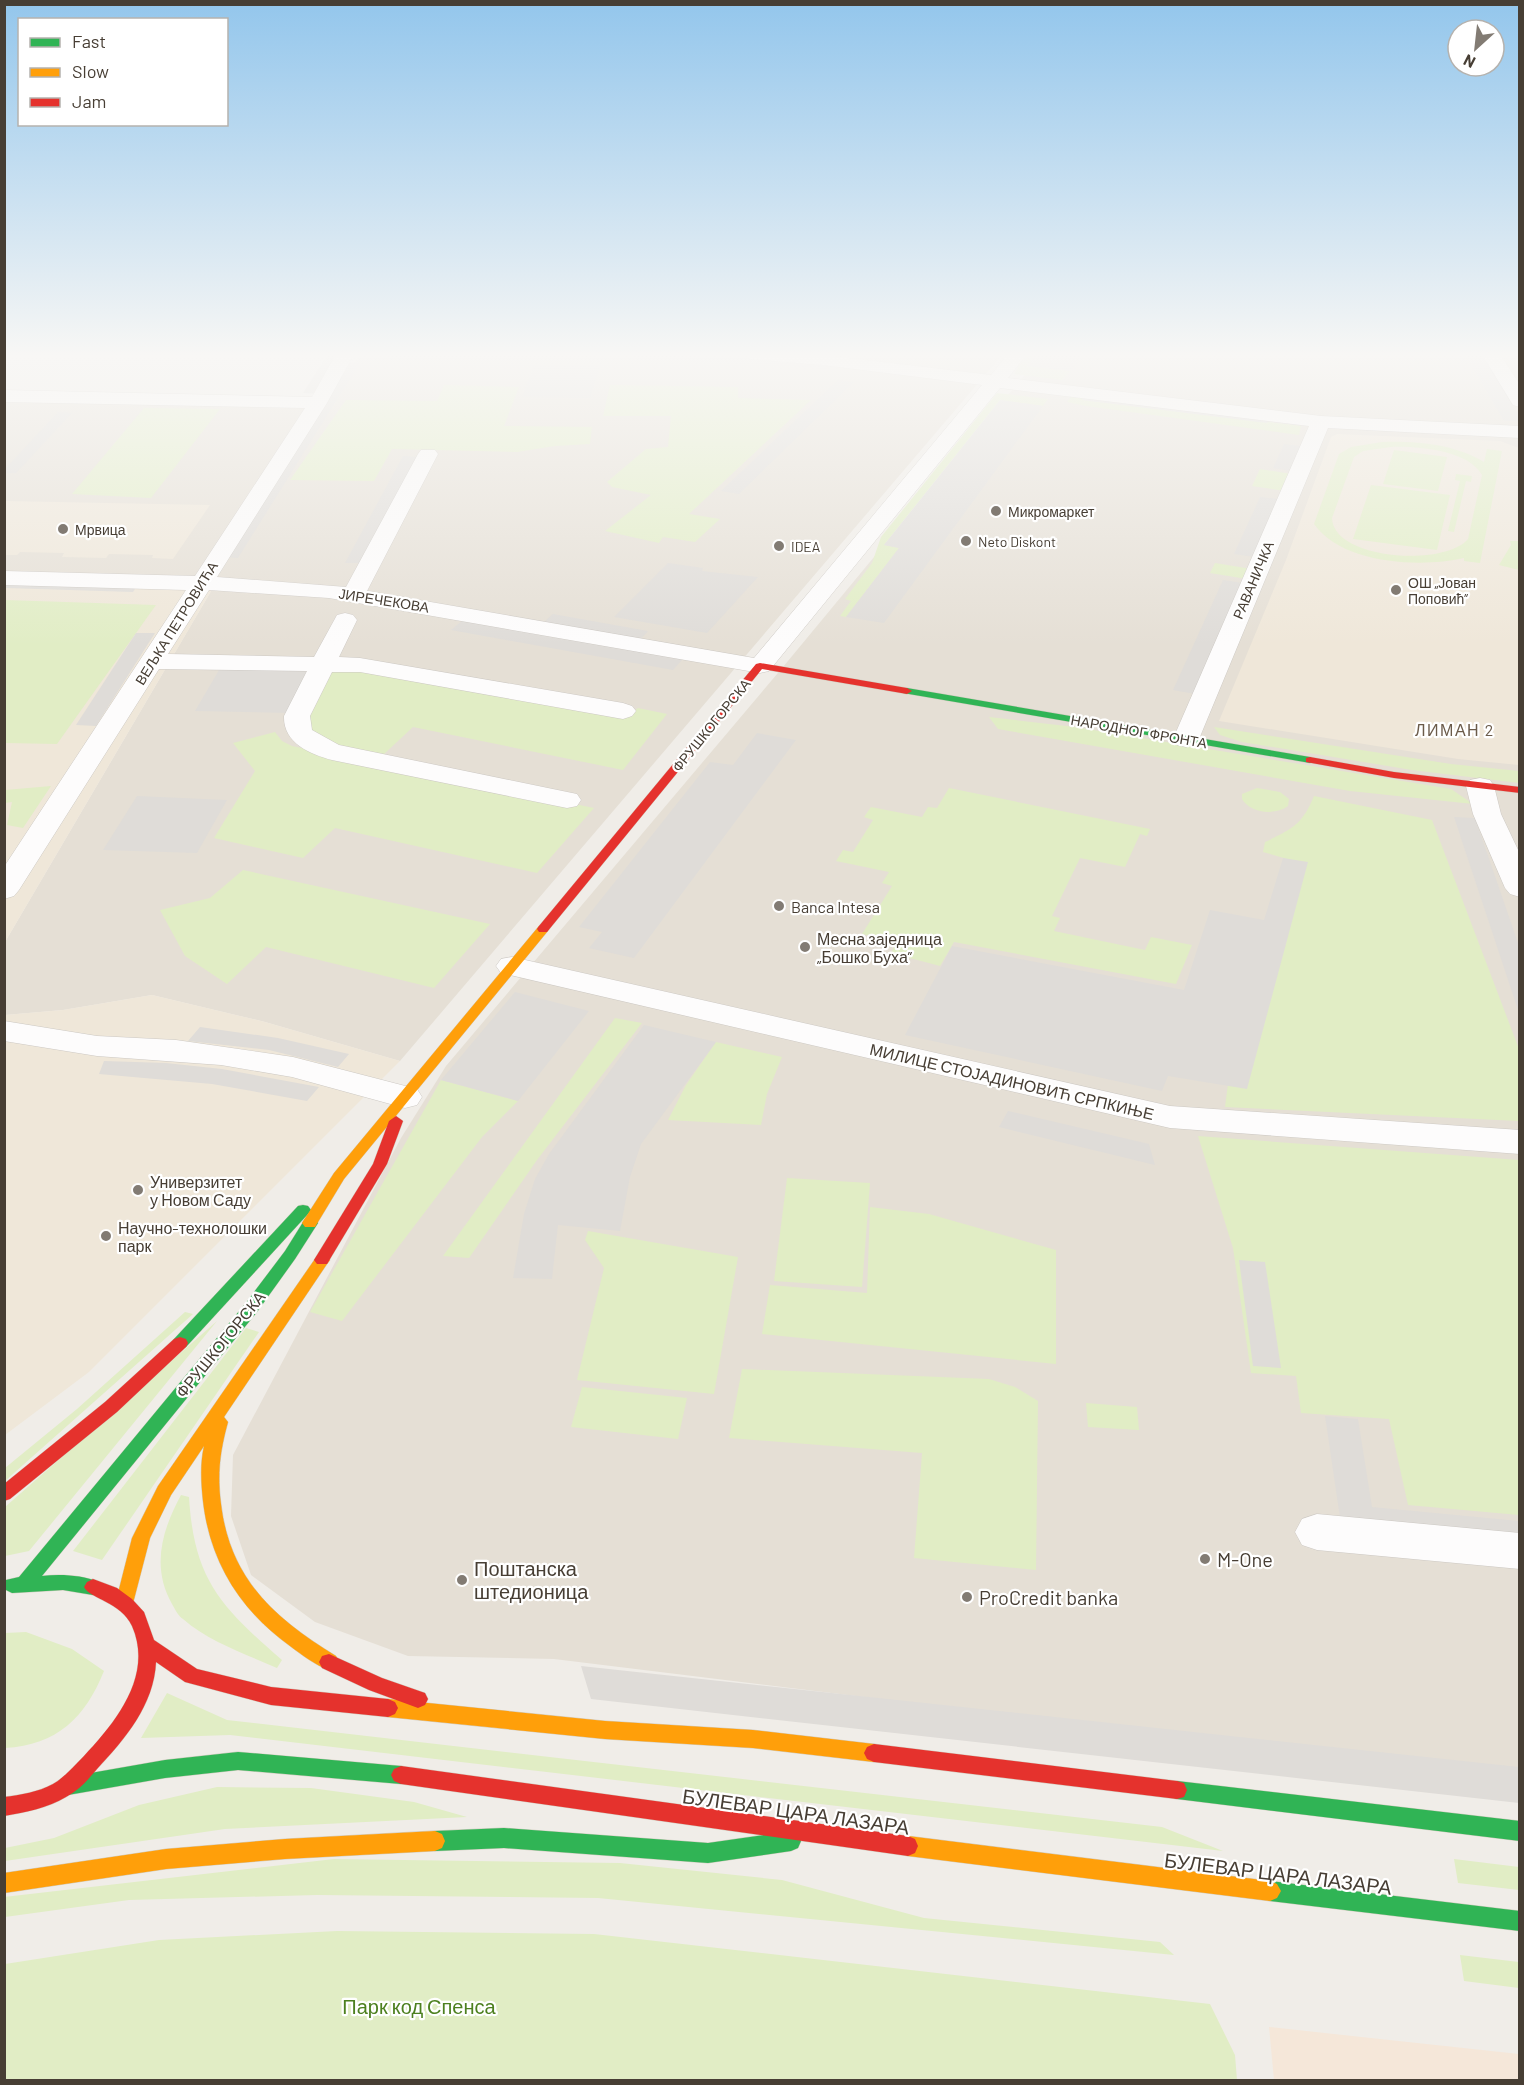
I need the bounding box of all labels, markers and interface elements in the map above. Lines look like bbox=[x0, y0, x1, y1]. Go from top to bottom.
legend bbox=[18, 18, 228, 126]
north arrow bbox=[1446, 18, 1506, 78]
text: Fast bbox=[72, 30, 106, 52]
text: N bbox=[1460, 51, 1478, 73]
text: Slow bbox=[72, 60, 109, 82]
text: Jam bbox=[72, 90, 106, 112]
place label: Микромаркет bbox=[1008, 503, 1095, 520]
marker: Микромаркет bbox=[989, 504, 1003, 518]
place label: Мрвица bbox=[75, 521, 126, 538]
marker: Мрвица bbox=[56, 522, 70, 536]
place label: Neto Diskont bbox=[978, 533, 1056, 550]
marker: Neto Diskont bbox=[959, 534, 973, 548]
place label: IDEA bbox=[791, 538, 821, 555]
street label: РАВАНИЧКА bbox=[1229, 538, 1277, 622]
marker: IDEA bbox=[772, 539, 786, 553]
street label: ВЕЉКА ПЕТРОВИЋА bbox=[131, 558, 221, 688]
place label: ОШ „Јован Поповић” bbox=[1408, 574, 1476, 607]
marker: ОШ „Јован Поповић” bbox=[1389, 583, 1403, 597]
street label: ЈИРЕЧЕКОВА bbox=[337, 584, 431, 616]
street label: ФРУШКОГОРСКА bbox=[668, 675, 754, 775]
street label: НАРОДНОГ ФРОНТА bbox=[1070, 711, 1209, 751]
district label: ЛИМАН 2 bbox=[1415, 720, 1495, 739]
place label: Banca Intesa bbox=[791, 897, 880, 916]
marker: Banca Intesa bbox=[772, 899, 786, 913]
place label: Месна заједница „Бошко Буха” bbox=[817, 929, 942, 966]
marker: Месна заједница „Бошко Буха” bbox=[798, 940, 812, 954]
street label: МИЛИЦЕ СТОЈАДИНОВИЋ СРПКИЊЕ bbox=[868, 1039, 1156, 1123]
place label: Универзитет у Новом Саду bbox=[150, 1172, 251, 1209]
marker: Универзитет у Новом Саду bbox=[131, 1183, 145, 1197]
place label: Научно-технолошки парк bbox=[118, 1218, 267, 1255]
marker: Научно-технолошки парк bbox=[99, 1229, 113, 1243]
street label: ФРУШКОГОРСКА bbox=[171, 1287, 269, 1401]
place label: M-One bbox=[1217, 1547, 1273, 1571]
marker: M-One bbox=[1198, 1552, 1212, 1566]
place label: Поштанска штедионица bbox=[474, 1556, 589, 1603]
marker: Поштанска штедионица bbox=[455, 1573, 469, 1587]
place label: ProCredit banka bbox=[979, 1585, 1118, 1609]
marker: ProCredit banka bbox=[960, 1590, 974, 1604]
street label: БУЛЕВАР ЦАРА ЛАЗАРА bbox=[681, 1783, 912, 1839]
street label: БУЛЕВАР ЦАРА ЛАЗАРА bbox=[1163, 1847, 1394, 1899]
park label: Парк код Спенса bbox=[342, 1994, 497, 2018]

